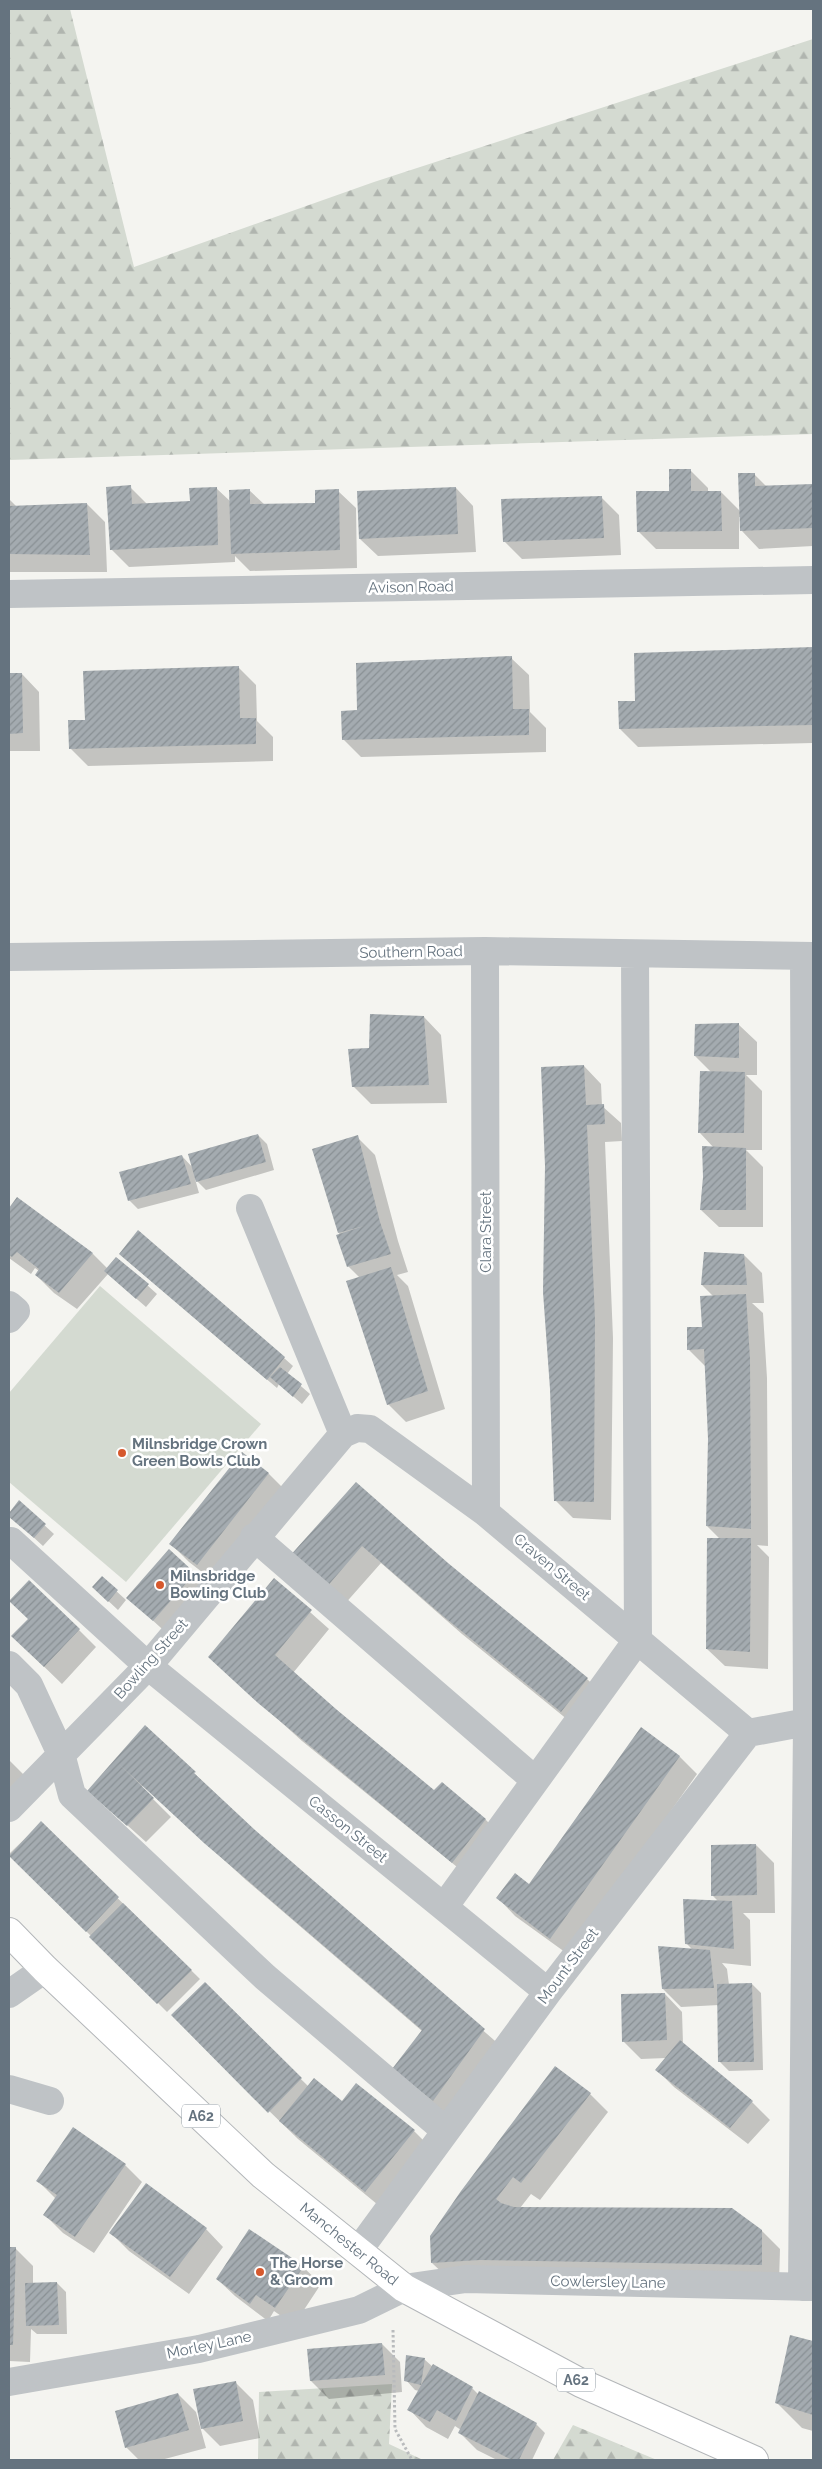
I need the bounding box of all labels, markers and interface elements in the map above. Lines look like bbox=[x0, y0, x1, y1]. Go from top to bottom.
street label: Avison Road bbox=[368, 577, 454, 597]
street label: Southern Road bbox=[359, 942, 463, 962]
street label: Clara Street bbox=[477, 1191, 495, 1273]
place label: Milnsbridge Crown Green Bowls Club bbox=[132, 1435, 267, 1470]
marker: Milnsbridge Crown Green Bowls Club bbox=[116, 1447, 128, 1459]
street label: Craven Street bbox=[510, 1530, 594, 1604]
place label: Milnsbridge Bowling Club bbox=[170, 1567, 267, 1602]
marker: Milnsbridge Bowling Club bbox=[154, 1579, 166, 1591]
street label: Bowling Street bbox=[110, 1615, 192, 1703]
street label: Casson Street bbox=[305, 1792, 391, 1866]
street label: Mount Street bbox=[534, 1925, 602, 2007]
road number: A62 bbox=[182, 2104, 220, 2128]
street label: Manchester Road bbox=[296, 2199, 402, 2289]
place label: The Horse & Groom bbox=[270, 2254, 343, 2289]
marker: The Horse & Groom bbox=[254, 2266, 266, 2278]
street label: Cowlersley Lane bbox=[550, 2272, 666, 2292]
street label: Morley Lane bbox=[165, 2327, 253, 2363]
road number: A62 bbox=[557, 2368, 595, 2392]

